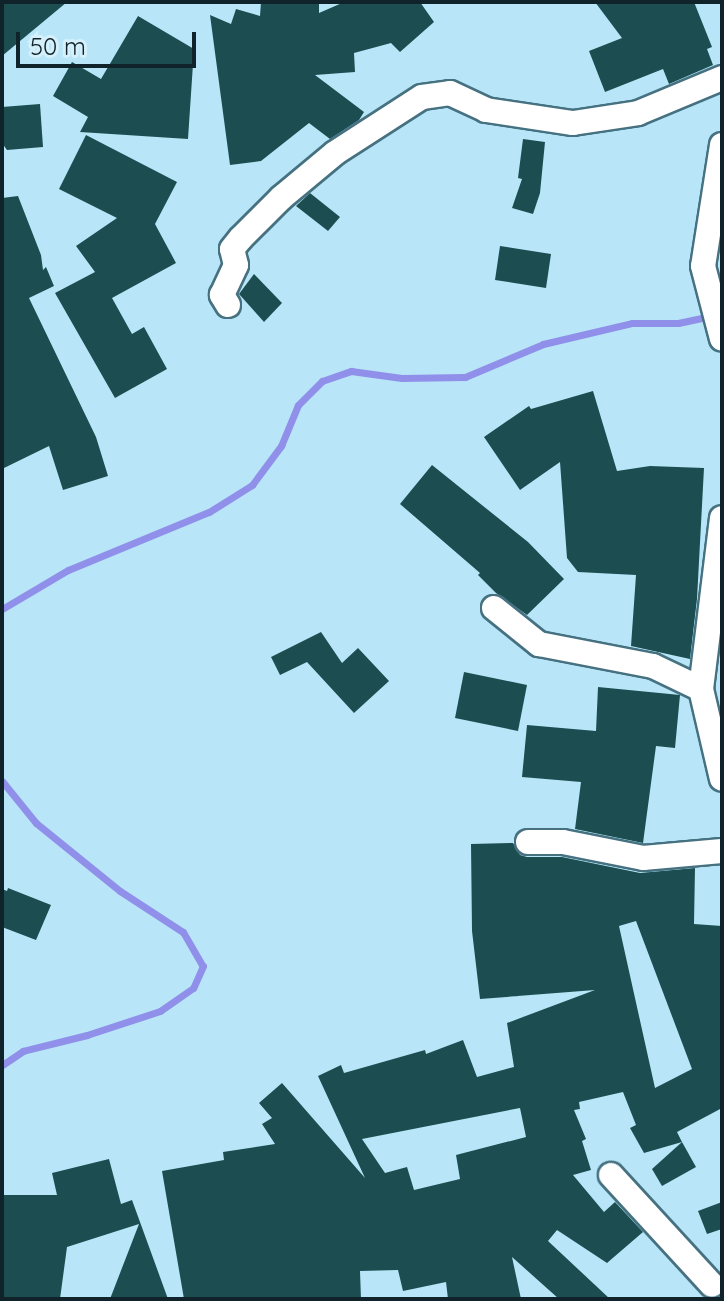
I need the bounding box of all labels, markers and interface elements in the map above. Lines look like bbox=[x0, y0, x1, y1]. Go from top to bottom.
scale bar bbox=[20, 16, 200, 66]
text: 50 m bbox=[30, 31, 86, 61]

